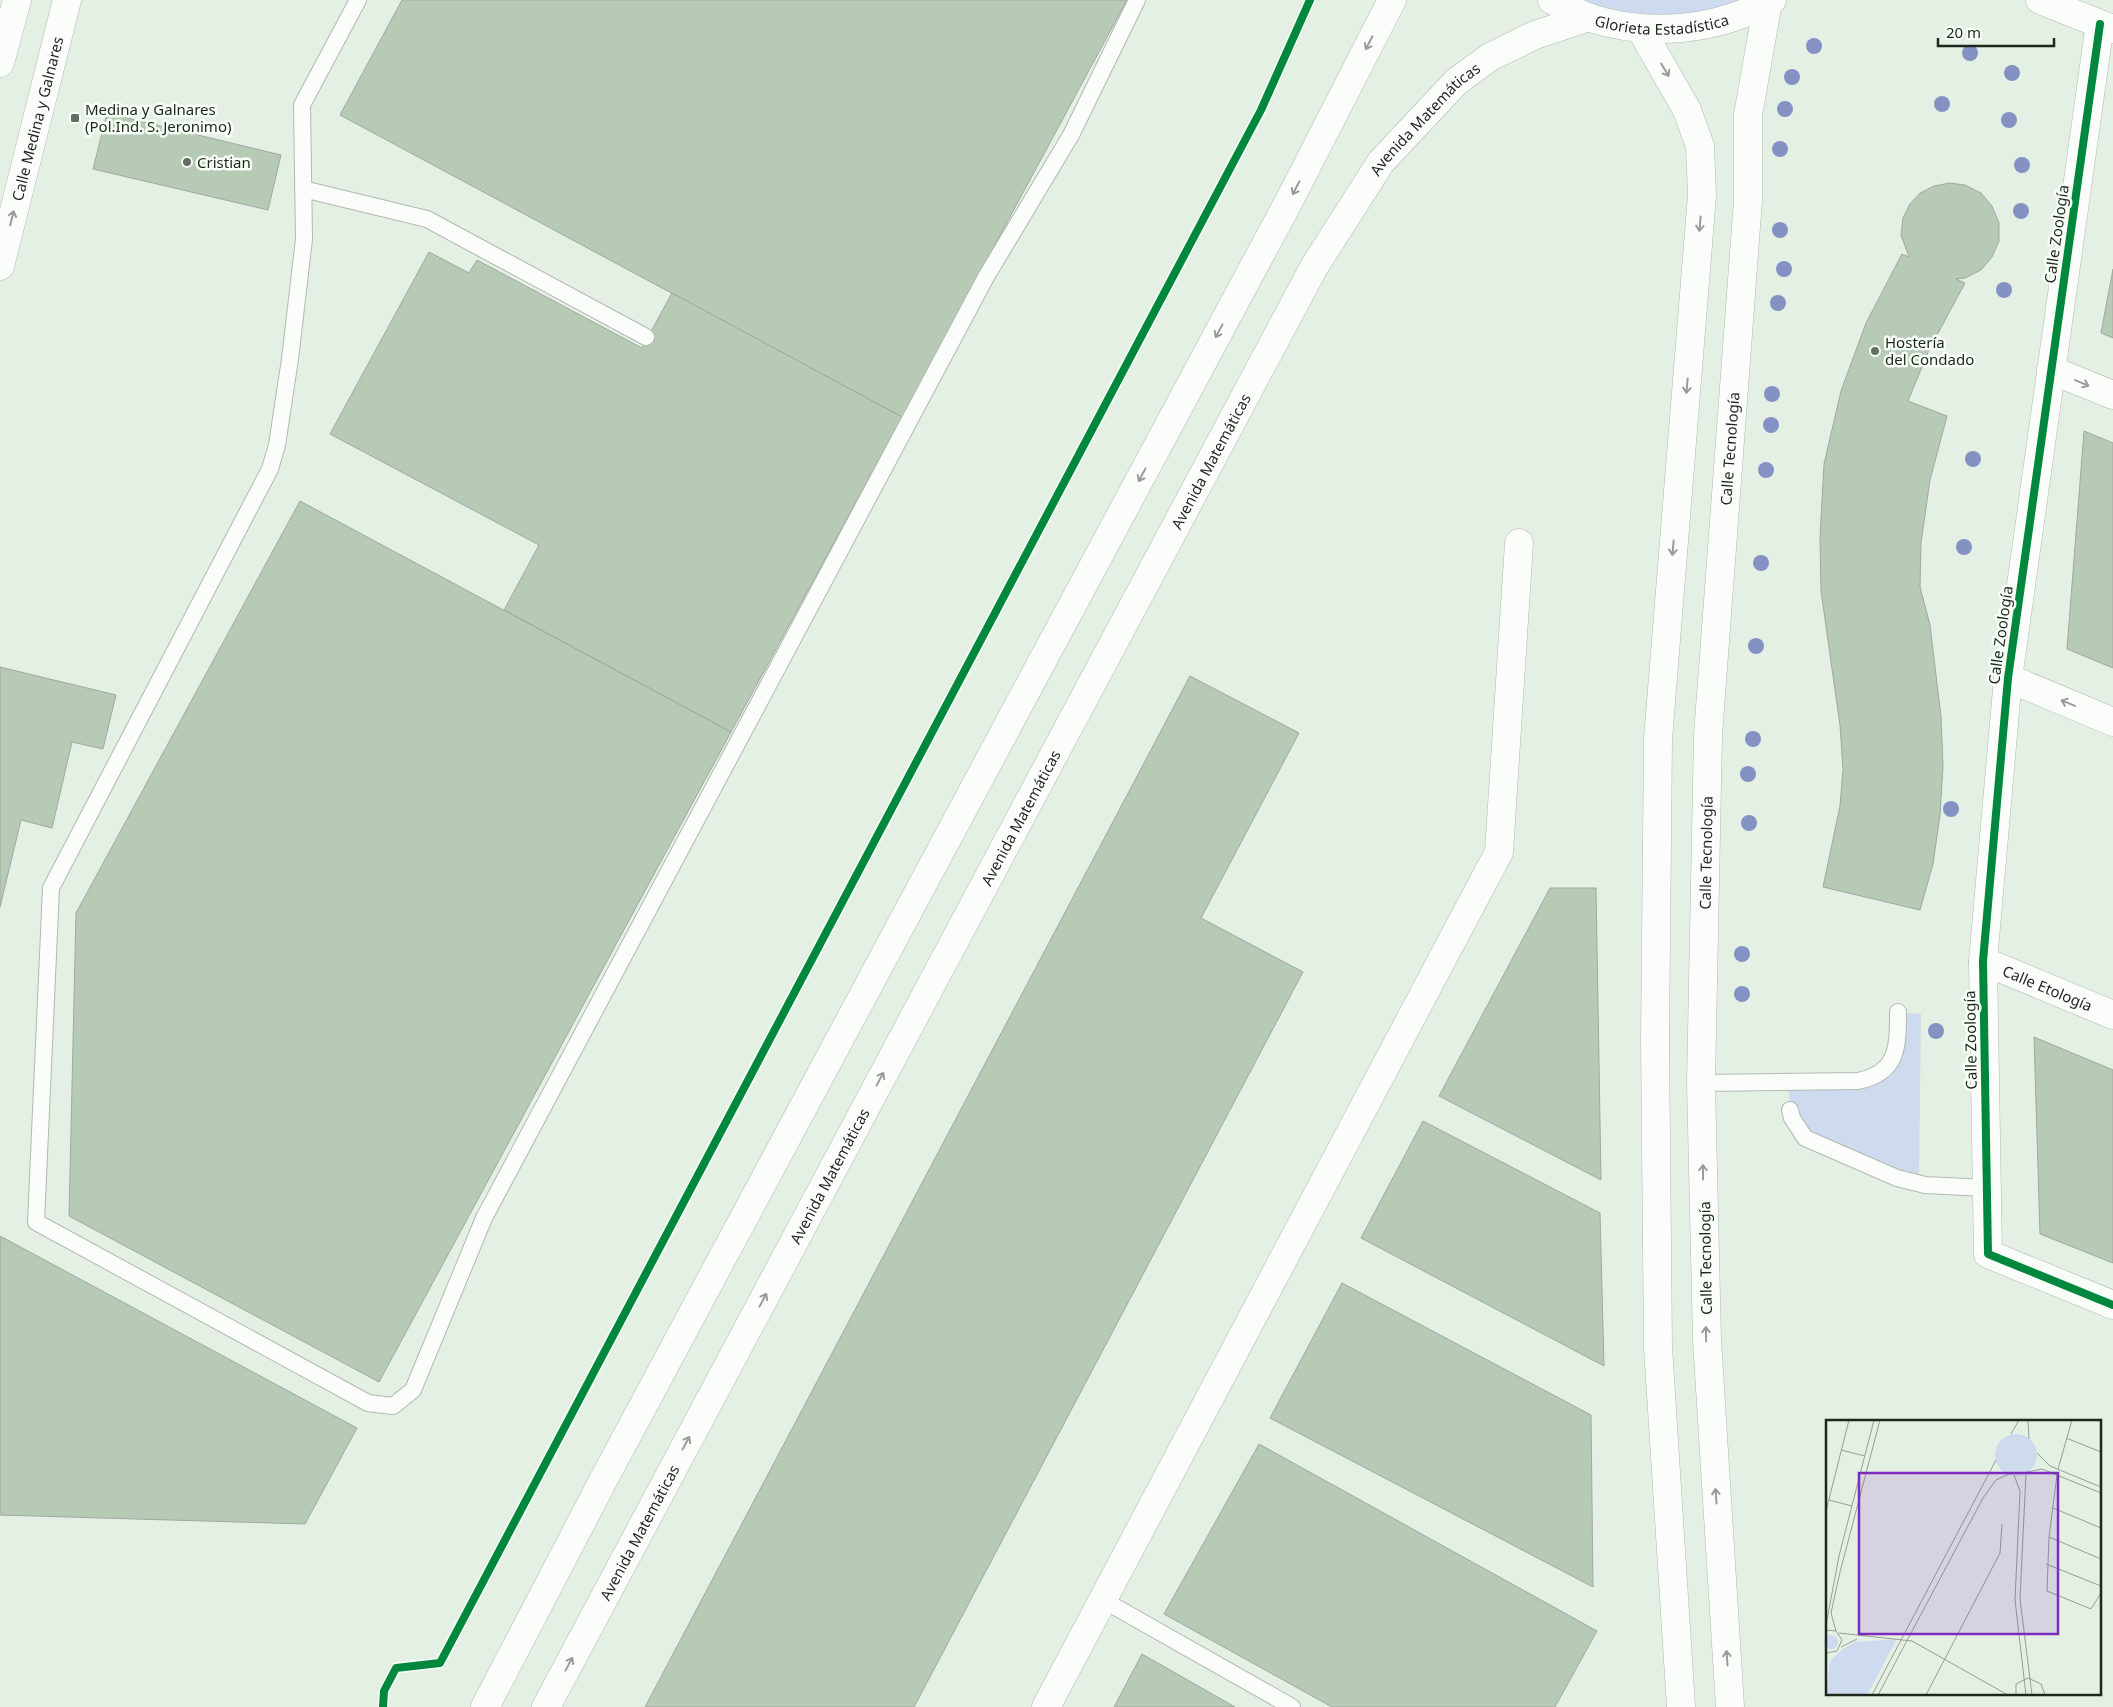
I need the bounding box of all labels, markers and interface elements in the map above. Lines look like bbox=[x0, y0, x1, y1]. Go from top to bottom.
street label: Glorieta Estadística bbox=[1593, 9, 1731, 39]
scale bar bbox=[1938, 15, 2054, 47]
text: 20 m bbox=[1946, 22, 1981, 42]
street label: Calle Medina y Galnares bbox=[7, 34, 67, 203]
one-way arrow bbox=[1364, 35, 1373, 50]
street label: Avenida Matemáticas bbox=[1365, 58, 1484, 179]
one-way arrow bbox=[1661, 62, 1671, 76]
place label: Medina y Galnares (Pol.Ind. S. Jeronimo) bbox=[85, 99, 231, 136]
marker: Medina y Galnares (Pol.Ind. S. Jeronimo) bbox=[69, 112, 81, 124]
place label: Cristian bbox=[197, 152, 251, 172]
marker: Cristian bbox=[181, 156, 193, 168]
one-way arrow bbox=[1291, 180, 1300, 195]
street label: Calle Zoología bbox=[2039, 183, 2073, 285]
one-way arrow bbox=[8, 211, 17, 227]
one-way arrow bbox=[1695, 216, 1705, 232]
one-way arrow bbox=[1214, 324, 1224, 339]
place label: Hostería del Condado bbox=[1885, 332, 1974, 369]
marker: Hostería del Condado bbox=[1869, 345, 1881, 357]
one-way arrow bbox=[1682, 378, 1691, 394]
one-way arrow bbox=[2074, 378, 2089, 388]
street label: Avenida Matemáticas bbox=[1166, 390, 1255, 532]
street label: Calle Tecnología bbox=[1715, 391, 1744, 506]
one-way arrow bbox=[1137, 467, 1147, 482]
one-way arrow bbox=[1669, 540, 1678, 556]
street label: Calle Zoología bbox=[1983, 584, 2017, 686]
one-way arrow bbox=[2061, 698, 2076, 707]
street label: Avenida Matemáticas bbox=[976, 746, 1065, 889]
street label: Calle Tecnología bbox=[1694, 796, 1717, 910]
street label: Calle Etología bbox=[2000, 960, 2096, 1015]
street label: Calle Zoología bbox=[1959, 990, 1981, 1090]
one-way arrow bbox=[876, 1073, 886, 1087]
street label: Avenida Matemáticas bbox=[785, 1105, 874, 1247]
one-way arrow bbox=[1698, 1164, 1708, 1180]
street label: Calle Tecnología bbox=[1694, 1201, 1716, 1315]
one-way arrow bbox=[759, 1293, 768, 1308]
one-way arrow bbox=[1702, 1326, 1711, 1342]
inset map bbox=[1826, 1420, 2100, 1694]
one-way arrow bbox=[681, 1436, 691, 1451]
street label: Avenida Matemáticas bbox=[595, 1461, 684, 1604]
one-way arrow bbox=[1712, 1488, 1721, 1504]
one-way arrow bbox=[1722, 1651, 1731, 1667]
one-way arrow bbox=[565, 1657, 574, 1672]

